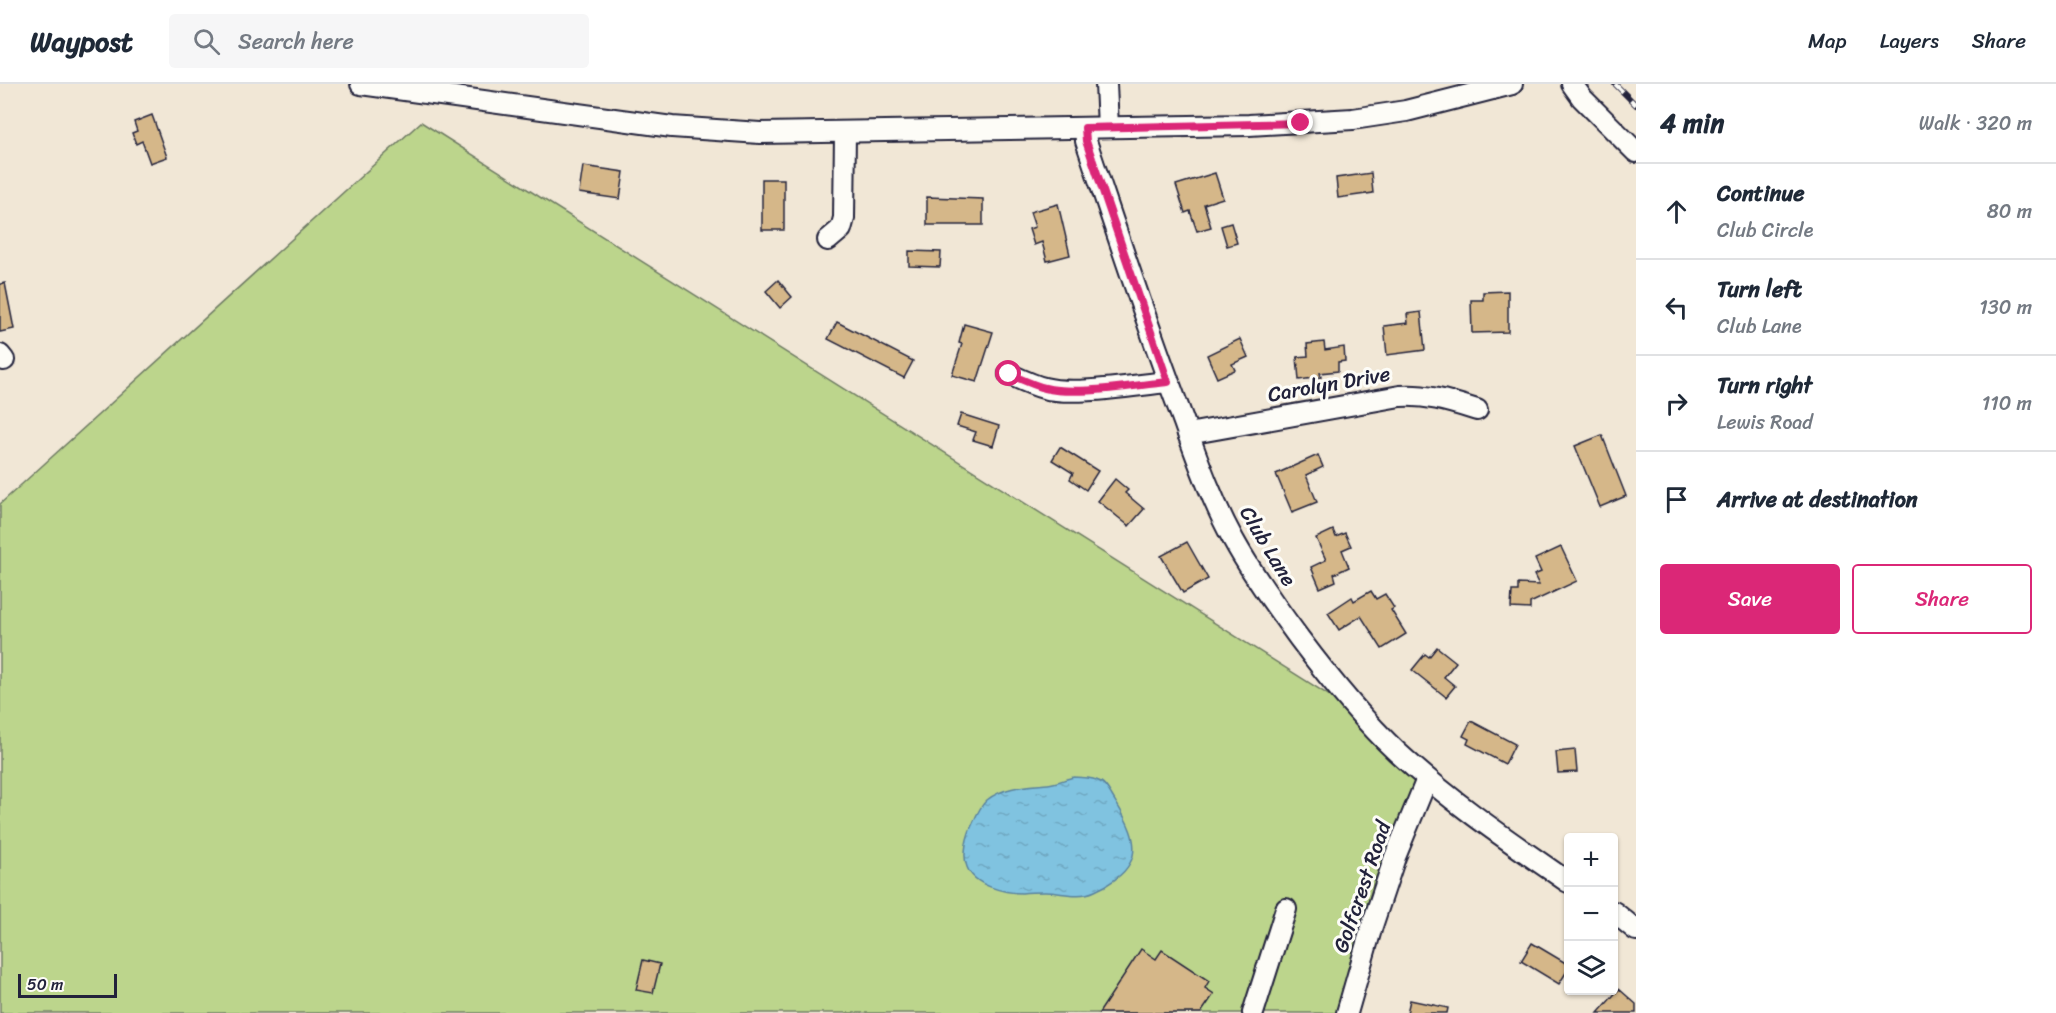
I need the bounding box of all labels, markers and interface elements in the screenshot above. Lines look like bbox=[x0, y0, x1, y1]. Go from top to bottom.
search box bbox=[169, 14, 589, 68]
text: Waypost bbox=[30, 17, 133, 66]
text: Search here bbox=[238, 22, 354, 61]
text: Map bbox=[1808, 22, 1847, 60]
text: Layers bbox=[1880, 22, 1939, 60]
text: Share bbox=[1972, 22, 2026, 60]
icon: search bbox=[190, 25, 223, 58]
text: 4 min bbox=[1660, 100, 1724, 146]
text: Walk · 320 m bbox=[1919, 106, 2032, 141]
route end bbox=[1287, 109, 1313, 135]
text: Continue bbox=[1717, 174, 1805, 213]
text: 80 m bbox=[1987, 194, 2032, 229]
icon: ahead bbox=[1660, 195, 1693, 228]
text: Club Circle bbox=[1717, 213, 1813, 248]
text: Turn left bbox=[1717, 270, 1802, 309]
text: 130 m bbox=[1979, 290, 2032, 325]
icon: left bbox=[1660, 291, 1693, 324]
text: Club Lane bbox=[1717, 309, 1802, 344]
street label: Carolyn Drive bbox=[1265, 354, 1394, 413]
route start bbox=[995, 360, 1021, 386]
text: Turn right bbox=[1717, 366, 1812, 405]
text: 110 m bbox=[1982, 386, 2032, 421]
icon: right bbox=[1660, 387, 1693, 420]
text: Lewis Road bbox=[1717, 405, 1813, 440]
text: Arrive at destination bbox=[1717, 480, 1918, 519]
icon: arrive bbox=[1660, 483, 1693, 516]
street label: Club Lane bbox=[1229, 498, 1307, 594]
button: Save bbox=[1660, 564, 1840, 634]
button: Share bbox=[1852, 564, 2032, 634]
street label: Golfcrest Road bbox=[1322, 814, 1403, 958]
map controls bbox=[1564, 833, 1618, 995]
button: + bbox=[1564, 833, 1618, 887]
button: − bbox=[1564, 887, 1618, 941]
button: layers bbox=[1564, 941, 1618, 995]
text: 50 m bbox=[27, 970, 63, 999]
scale bar bbox=[18, 971, 117, 998]

